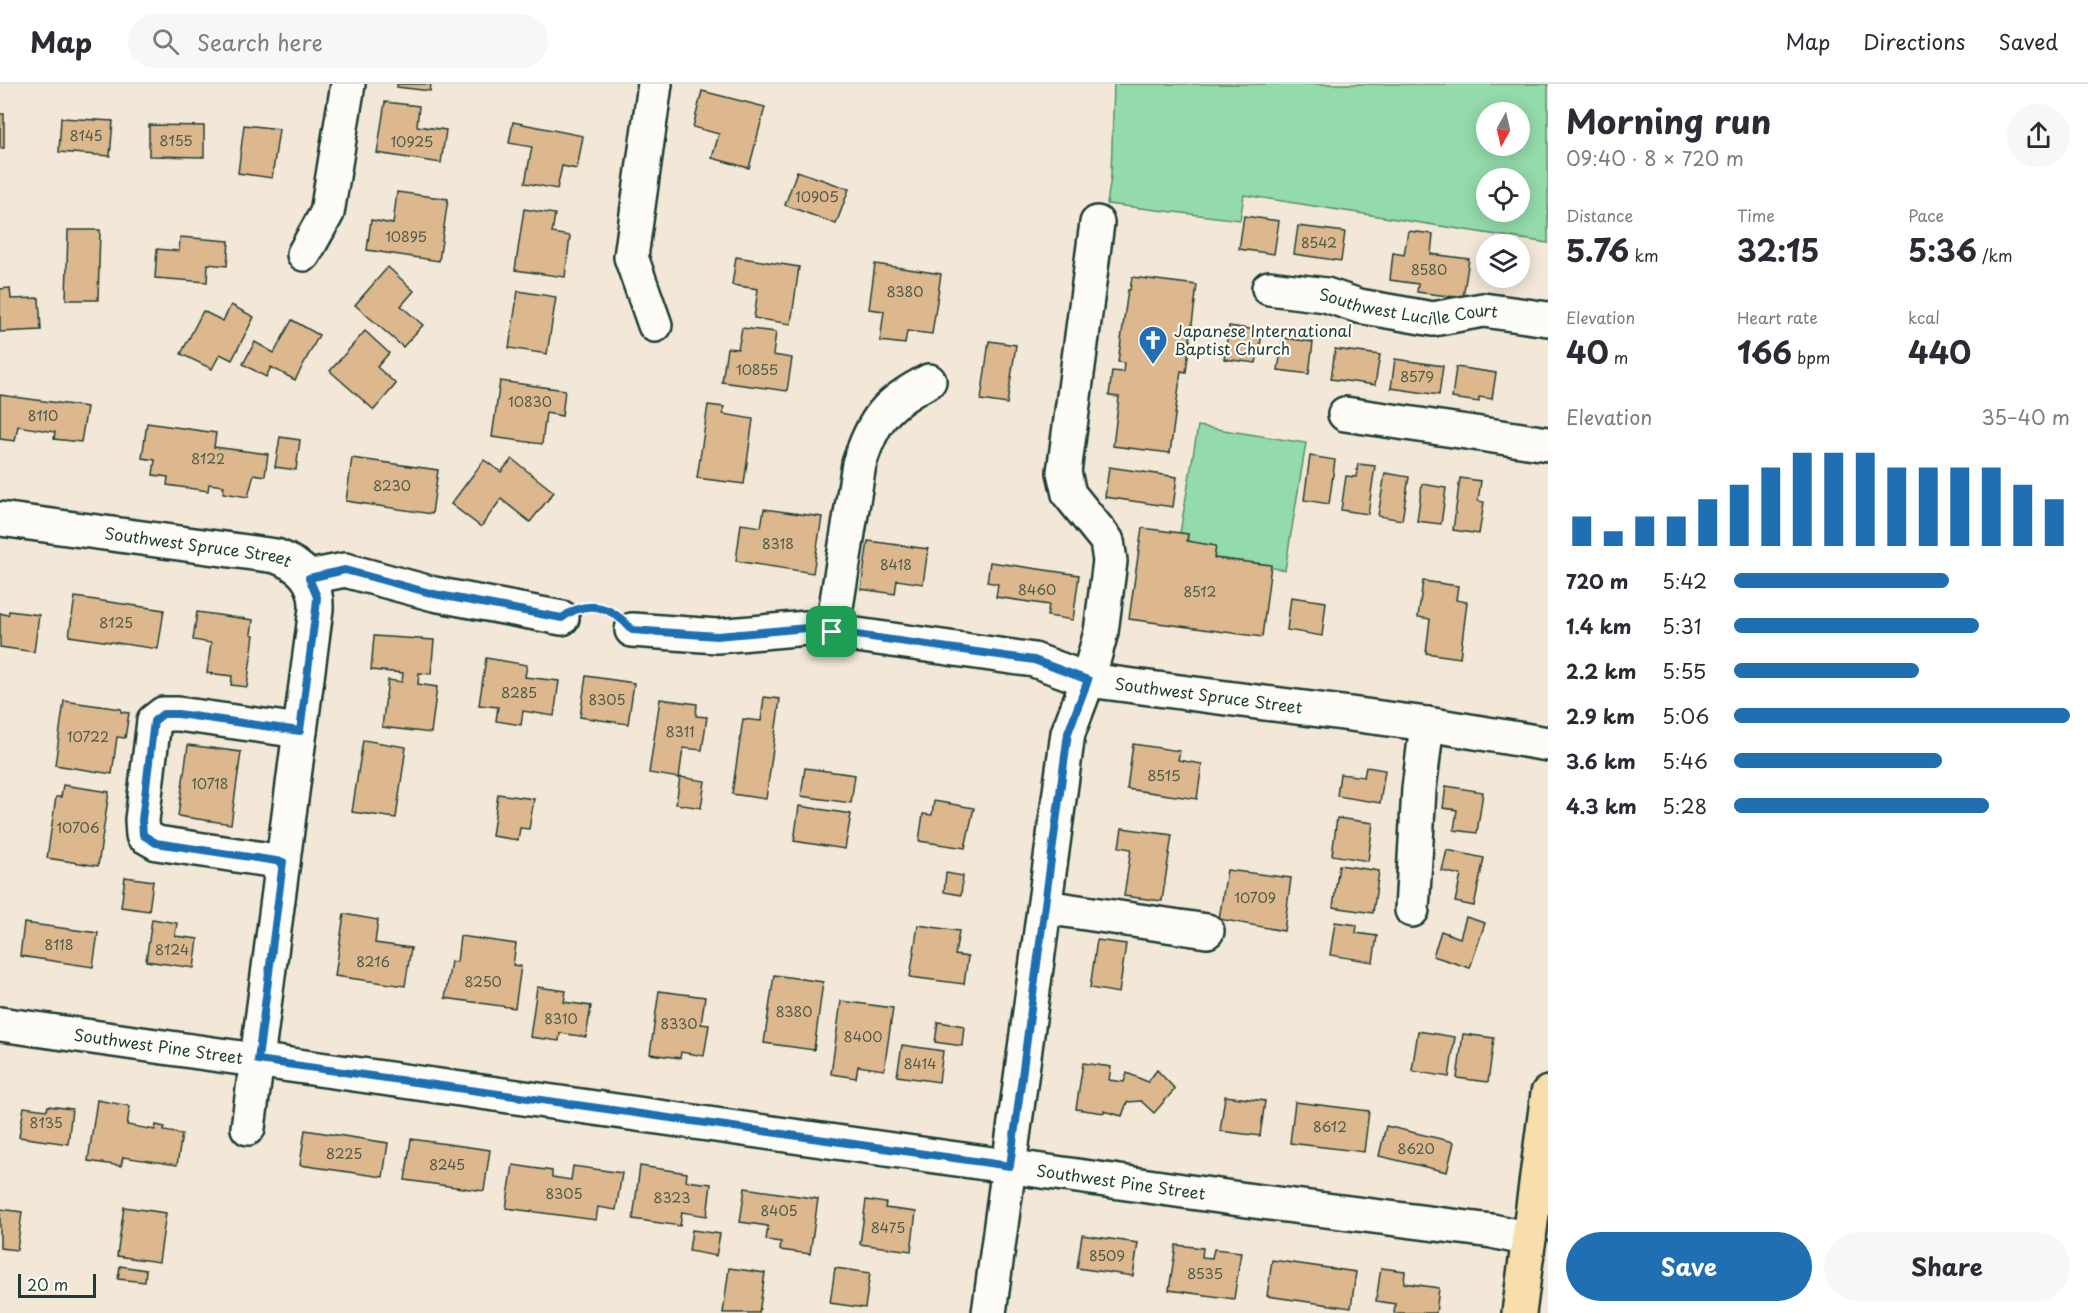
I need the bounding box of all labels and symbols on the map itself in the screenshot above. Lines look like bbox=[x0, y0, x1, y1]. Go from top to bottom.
north arrow bbox=[1476, 102, 1530, 156]
house number: 8145 bbox=[69, 125, 103, 146]
house number: 8155 bbox=[159, 130, 193, 151]
house number: 10925 bbox=[391, 131, 433, 152]
house number: 10905 bbox=[795, 186, 839, 207]
house number: 10895 bbox=[385, 226, 427, 247]
house number: 8542 bbox=[1301, 232, 1337, 253]
house number: 8580 bbox=[1411, 259, 1447, 280]
house number: 8380 bbox=[886, 281, 924, 302]
street label: Southwest Lucille Court bbox=[1318, 281, 1500, 330]
place label: Japanese International Baptist Church bbox=[1174, 318, 1352, 360]
church icon: Japanese International Baptist Church bbox=[1137, 324, 1169, 366]
house number: 10855 bbox=[736, 359, 778, 380]
house number: 8579 bbox=[1400, 366, 1434, 387]
house number: 10830 bbox=[508, 391, 552, 412]
house number: 8110 bbox=[28, 405, 58, 426]
house number: 8122 bbox=[191, 448, 225, 469]
house number: 8230 bbox=[373, 475, 411, 496]
street label: Southwest Spruce Street bbox=[103, 520, 297, 573]
house number: 8318 bbox=[762, 533, 794, 554]
house number: 8418 bbox=[880, 554, 912, 575]
house number: 8460 bbox=[1018, 579, 1056, 600]
house number: 8512 bbox=[1183, 581, 1217, 602]
pin bbox=[806, 606, 857, 657]
house number: 8125 bbox=[99, 612, 133, 633]
street label: Southwest Spruce Street bbox=[1114, 671, 1304, 719]
house number: 8285 bbox=[501, 682, 537, 703]
house number: 8305 bbox=[589, 689, 625, 710]
house number: 8311 bbox=[666, 721, 694, 742]
house number: 10722 bbox=[67, 726, 109, 747]
house number: 8515 bbox=[1147, 765, 1181, 786]
house number: 10718 bbox=[191, 773, 229, 794]
house number: 10706 bbox=[56, 817, 100, 838]
house number: 10709 bbox=[1234, 887, 1276, 908]
house number: 8118 bbox=[44, 934, 74, 955]
house number: 8124 bbox=[155, 939, 189, 960]
house number: 8216 bbox=[356, 951, 390, 972]
house number: 8250 bbox=[464, 971, 502, 992]
house number: 8380 bbox=[775, 1001, 813, 1022]
house number: 8310 bbox=[544, 1008, 578, 1029]
house number: 8330 bbox=[660, 1013, 698, 1034]
street label: Southwest Pine Street bbox=[73, 1022, 245, 1069]
house number: 8400 bbox=[844, 1026, 882, 1047]
house number: 8414 bbox=[903, 1053, 937, 1074]
house number: 8135 bbox=[29, 1112, 63, 1133]
house number: 8612 bbox=[1313, 1116, 1347, 1137]
house number: 8620 bbox=[1397, 1138, 1435, 1159]
house number: 8225 bbox=[326, 1143, 362, 1164]
house number: 8245 bbox=[429, 1154, 465, 1175]
street label: Southwest Pine Street bbox=[1035, 1157, 1207, 1205]
house number: 8305 bbox=[546, 1183, 582, 1204]
house number: 8323 bbox=[653, 1187, 691, 1208]
house number: 8405 bbox=[760, 1200, 798, 1221]
house number: 8475 bbox=[871, 1217, 905, 1238]
house number: 8509 bbox=[1089, 1245, 1125, 1266]
house number: 8535 bbox=[1187, 1263, 1223, 1284]
scale bar bbox=[18, 1271, 96, 1298]

